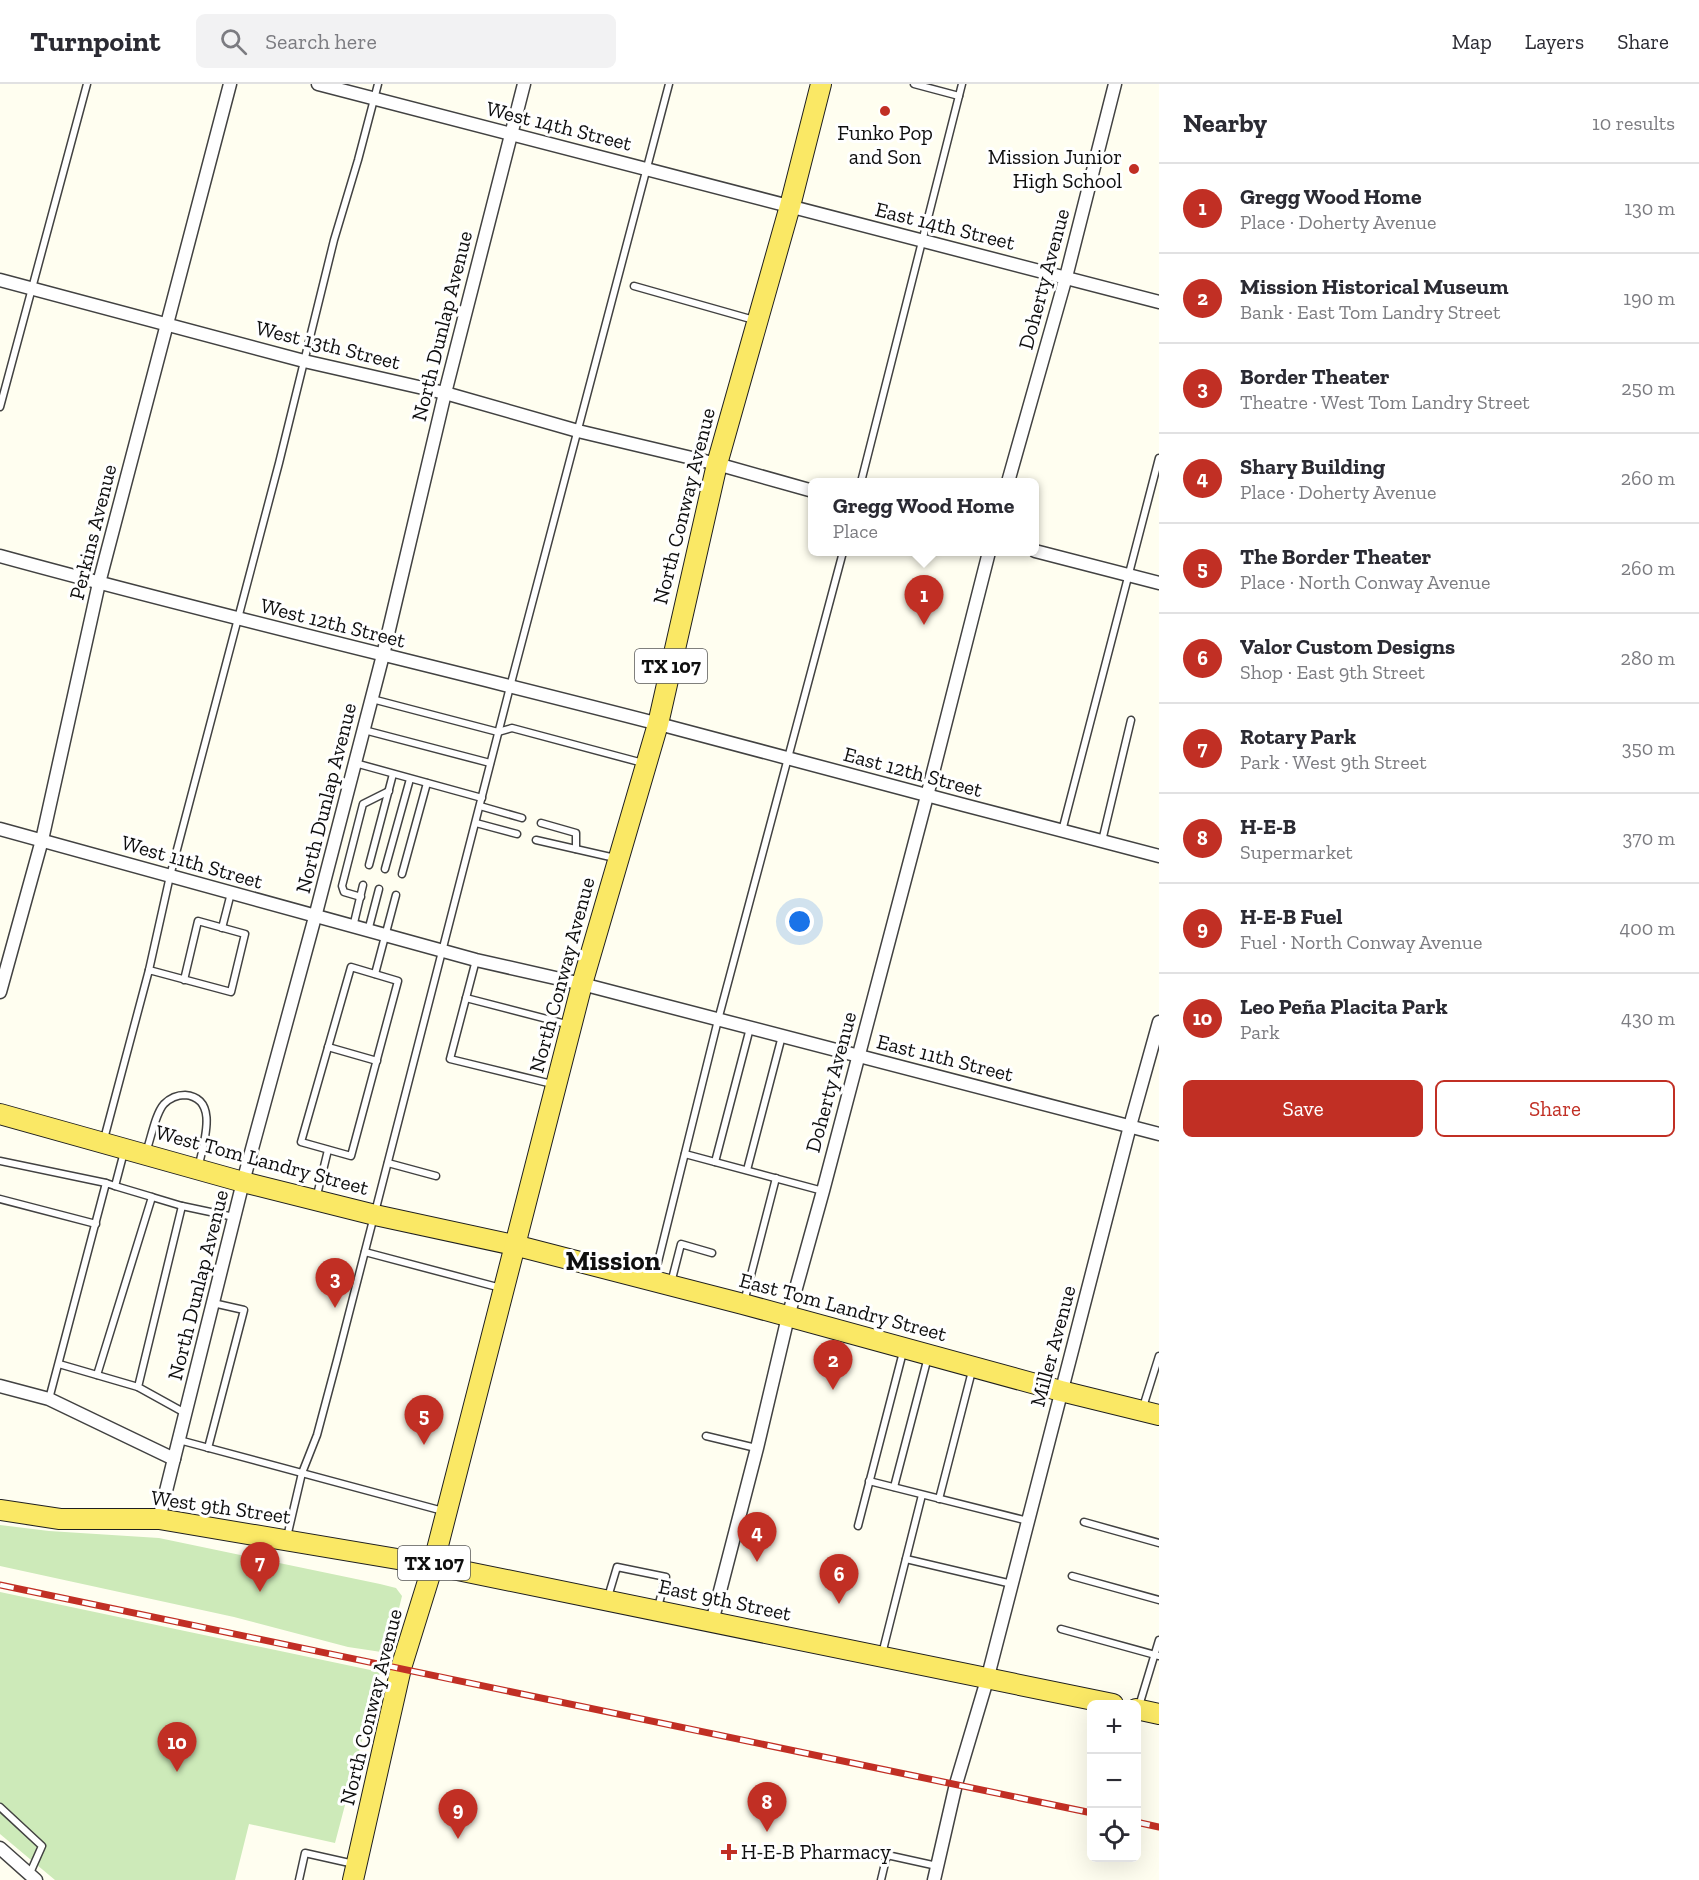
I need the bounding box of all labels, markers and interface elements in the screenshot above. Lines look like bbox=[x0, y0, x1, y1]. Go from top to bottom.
search box bbox=[196, 14, 616, 68]
text: Turnpoint bbox=[30, 25, 160, 58]
icon: search bbox=[217, 25, 250, 58]
text: Search here bbox=[265, 28, 377, 55]
text: Map bbox=[1452, 29, 1492, 54]
text: Layers bbox=[1525, 29, 1584, 54]
text: Share bbox=[1617, 29, 1669, 54]
street label: West 14th Street bbox=[484, 95, 635, 156]
marker: Funko Pop and Son bbox=[878, 104, 892, 118]
text: Nearby bbox=[1183, 107, 1267, 139]
text: 10 results bbox=[1592, 111, 1675, 135]
place label: Funko Pop and Son bbox=[837, 120, 933, 169]
place label: Mission Junior High School bbox=[988, 144, 1122, 193]
marker: Mission Junior High School bbox=[1127, 162, 1141, 176]
text: Gregg Wood Home bbox=[1240, 183, 1422, 210]
street label: East 14th Street bbox=[873, 196, 1018, 255]
text: 1 bbox=[1198, 196, 1207, 220]
text: 130 m bbox=[1624, 196, 1675, 220]
street label: Doherty Avenue bbox=[1013, 206, 1074, 352]
text: Place · Doherty Avenue bbox=[1240, 210, 1436, 234]
street label: North Dunlap Avenue bbox=[406, 228, 477, 424]
text: Mission Historical Museum bbox=[1240, 273, 1508, 300]
text: 2 bbox=[1197, 286, 1208, 310]
text: 190 m bbox=[1623, 286, 1675, 310]
text: Bank · East Tom Landry Street bbox=[1240, 300, 1500, 324]
street label: West 13th Street bbox=[253, 314, 403, 375]
text: Border Theater bbox=[1240, 363, 1389, 390]
text: 3 bbox=[1197, 376, 1208, 400]
text: 250 m bbox=[1621, 376, 1675, 400]
text: Theatre · West Tom Landry Street bbox=[1240, 390, 1530, 414]
street label: North Conway Avenue bbox=[647, 405, 720, 607]
text: Shary Building bbox=[1240, 453, 1385, 480]
street label: Perkins Avenue bbox=[64, 461, 121, 602]
text: 4 bbox=[1197, 466, 1208, 490]
text: 260 m bbox=[1621, 466, 1675, 490]
popup bbox=[808, 478, 1039, 556]
text: Place · Doherty Avenue bbox=[1240, 480, 1436, 504]
text: Gregg Wood Home bbox=[833, 492, 1014, 519]
text: Place bbox=[833, 519, 878, 543]
text: The Border Theater bbox=[1240, 543, 1431, 570]
text: 5 bbox=[1197, 556, 1208, 580]
text: 260 m bbox=[1621, 556, 1675, 580]
text: Place · North Conway Avenue bbox=[1240, 570, 1490, 594]
pin: 1 bbox=[904, 576, 944, 625]
street label: West 12th Street bbox=[258, 592, 408, 653]
text: Valor Custom Designs bbox=[1240, 633, 1455, 660]
text: 6 bbox=[1197, 646, 1208, 670]
text: 280 m bbox=[1621, 646, 1675, 670]
road number: TX 107 bbox=[635, 649, 707, 683]
text: Shop · East 9th Street bbox=[1240, 660, 1425, 684]
street label: North Dunlap Avenue bbox=[290, 700, 361, 896]
text: Rotary Park bbox=[1240, 723, 1356, 750]
text: 7 bbox=[1198, 736, 1207, 760]
text: 350 m bbox=[1622, 736, 1675, 760]
street label: East 12th Street bbox=[841, 741, 985, 802]
text: Park · West 9th Street bbox=[1240, 750, 1427, 774]
text: H-E-B bbox=[1240, 813, 1296, 840]
text: 8 bbox=[1197, 826, 1208, 850]
text: 370 m bbox=[1622, 826, 1675, 850]
street label: West 11th Street bbox=[119, 829, 266, 894]
text: Supermarket bbox=[1240, 840, 1353, 864]
street label: North Conway Avenue bbox=[523, 874, 600, 1075]
text: H-E-B Fuel bbox=[1240, 903, 1343, 930]
your location bbox=[785, 907, 814, 936]
text: 9 bbox=[1197, 916, 1208, 940]
text: 400 m bbox=[1619, 916, 1675, 940]
text: Fuel · North Conway Avenue bbox=[1240, 930, 1482, 954]
text: Leo Peña Placita Park bbox=[1240, 993, 1448, 1020]
text: 10 bbox=[1193, 1006, 1212, 1030]
text: 430 m bbox=[1621, 1006, 1675, 1030]
street label: Doherty Avenue bbox=[800, 1009, 861, 1155]
text: Park bbox=[1240, 1020, 1280, 1044]
street label: East 11th Street bbox=[874, 1028, 1016, 1087]
button: Save bbox=[1183, 1080, 1423, 1137]
button: Share bbox=[1435, 1080, 1675, 1137]
street label: West Tom Landry Street bbox=[153, 1119, 372, 1200]
street label: North Dunlap Avenue bbox=[162, 1187, 233, 1383]
district label: Mission bbox=[565, 1245, 661, 1277]
pin: 3 bbox=[316, 1258, 354, 1308]
street label: East Tom Landry Street bbox=[737, 1267, 950, 1346]
street label: Miller Avenue bbox=[1024, 1282, 1081, 1409]
pin: 2 bbox=[814, 1340, 852, 1390]
pin: 5 bbox=[404, 1396, 444, 1445]
street label: West 9th Street bbox=[150, 1484, 293, 1529]
pin: 4 bbox=[738, 1512, 777, 1562]
pin: 7 bbox=[240, 1542, 280, 1592]
road number: TX 107 bbox=[398, 1546, 470, 1580]
pin: 6 bbox=[820, 1554, 858, 1604]
street label: East 9th Street bbox=[657, 1573, 794, 1626]
street label: North Conway Avenue bbox=[334, 1606, 407, 1808]
map controls bbox=[1087, 1700, 1141, 1862]
button: + bbox=[1087, 1700, 1141, 1754]
pin: 10 bbox=[158, 1722, 196, 1772]
button: − bbox=[1087, 1754, 1141, 1808]
pin: 8 bbox=[748, 1782, 786, 1832]
pin: 9 bbox=[438, 1790, 478, 1839]
button: locate bbox=[1087, 1808, 1141, 1862]
place label: H-E-B Pharmacy bbox=[741, 1839, 891, 1864]
marker: H-E-B Pharmacy bbox=[722, 1845, 736, 1859]

